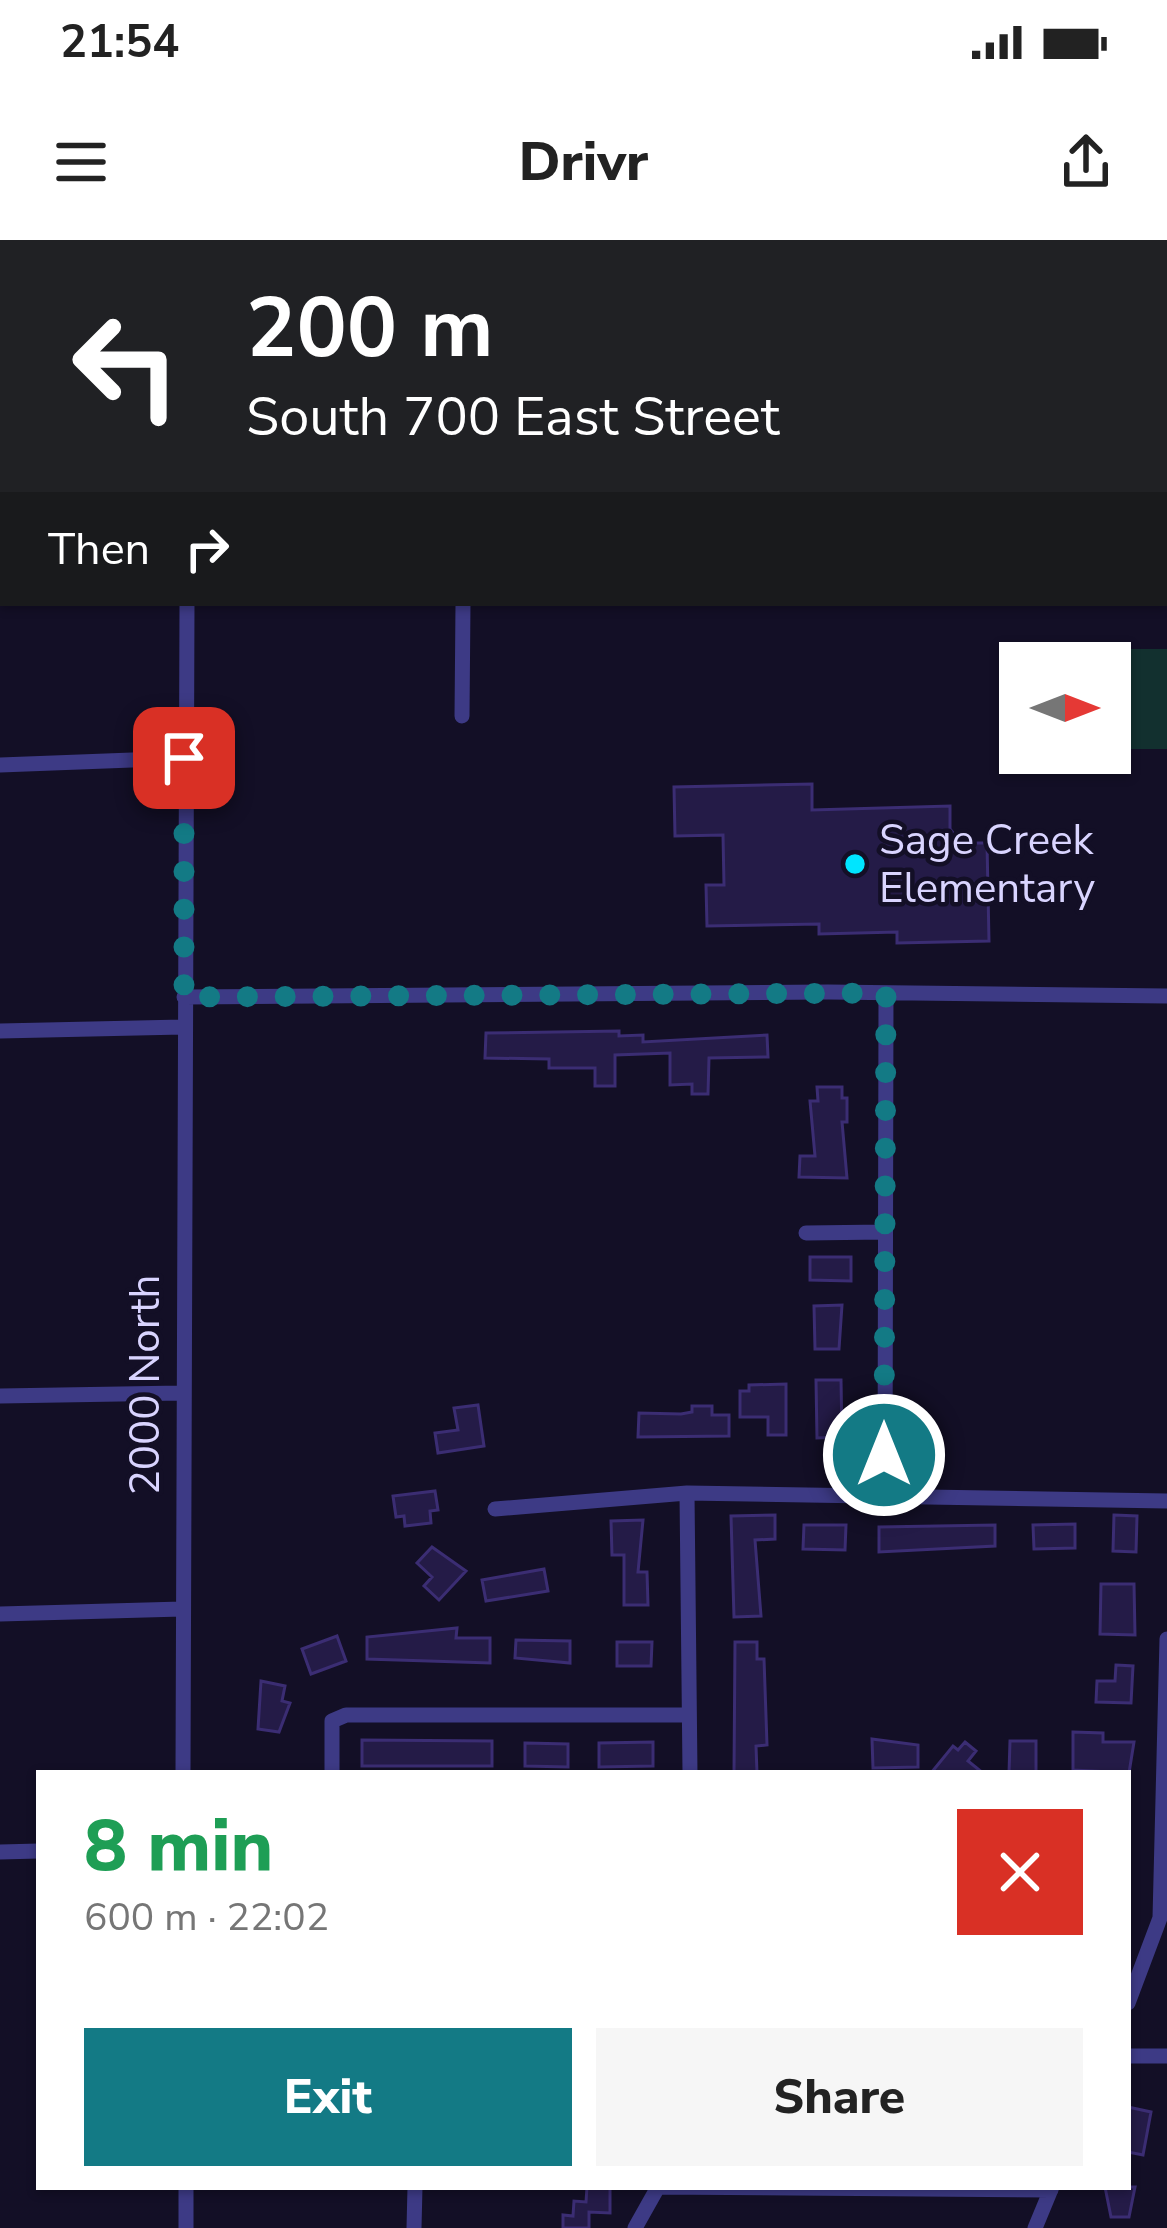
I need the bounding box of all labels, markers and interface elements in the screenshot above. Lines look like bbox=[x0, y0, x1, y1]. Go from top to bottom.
text: 21:54 bbox=[60, 12, 179, 73]
text: Drivr bbox=[519, 125, 648, 199]
icon: menu bbox=[48, 129, 114, 195]
icon: share bbox=[1053, 129, 1119, 195]
text: 200 m bbox=[246, 271, 494, 386]
icon: left bbox=[48, 288, 204, 444]
text: South 700 East Street bbox=[246, 380, 780, 454]
icon: right bbox=[174, 516, 240, 582]
text: Then bbox=[48, 519, 150, 580]
north arrow bbox=[999, 642, 1131, 774]
map controls bbox=[999, 642, 1131, 774]
pin bbox=[133, 707, 235, 809]
icon: arrive bbox=[151, 725, 217, 791]
place label: Sage Creek Elementary bbox=[879, 812, 1095, 917]
marker: Sage Creek Elementary bbox=[842, 851, 868, 877]
street label: 2000 North bbox=[117, 1275, 174, 1495]
position arrow bbox=[821, 1392, 947, 1518]
text: 8 min bbox=[84, 1797, 273, 1895]
button: close bbox=[957, 1809, 1083, 1935]
text: 600 m · 22:02 bbox=[84, 1891, 329, 1944]
button: Exit bbox=[84, 2028, 572, 2166]
button: Share bbox=[596, 2028, 1083, 2166]

